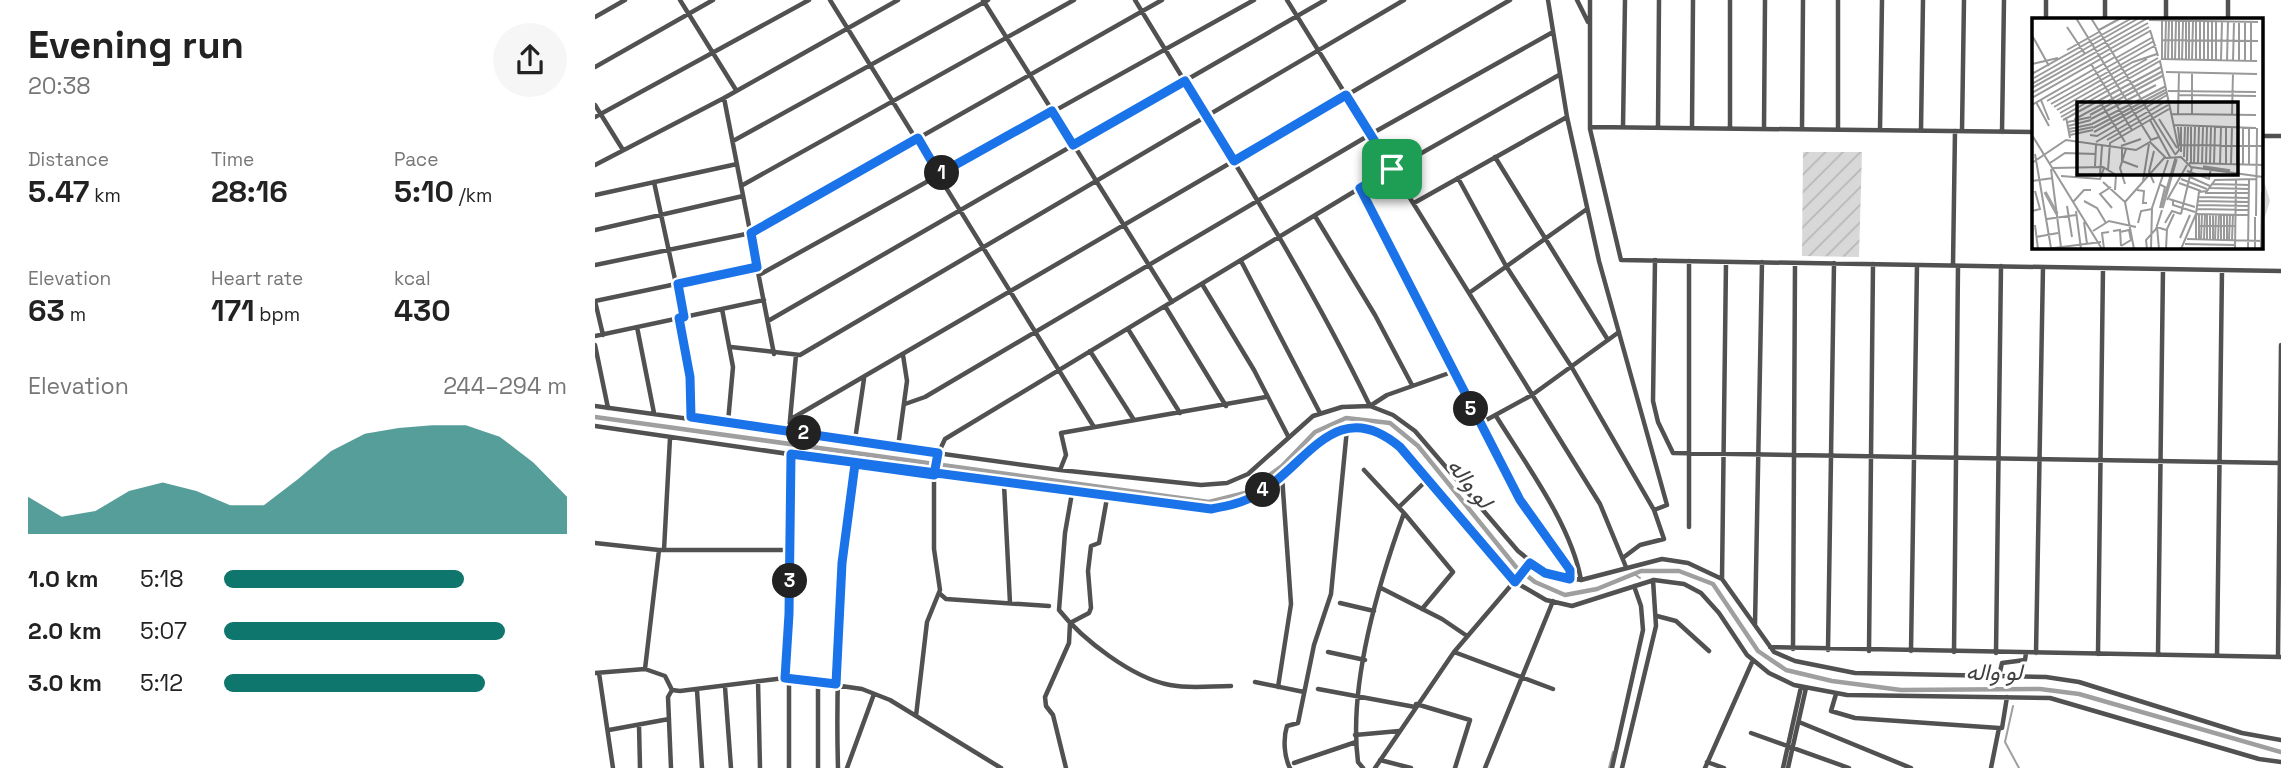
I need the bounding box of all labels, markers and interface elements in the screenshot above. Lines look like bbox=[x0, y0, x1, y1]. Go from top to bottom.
inset map bbox=[2032, 18, 2263, 248]
text: Evening run bbox=[28, 21, 244, 69]
button: share bbox=[493, 23, 567, 97]
text: 20:38 bbox=[28, 71, 91, 101]
pin bbox=[1362, 139, 1422, 199]
text: Distance bbox=[28, 147, 109, 172]
text: Time bbox=[211, 147, 254, 172]
text: Pace bbox=[394, 147, 438, 172]
icon: arrive bbox=[1373, 150, 1411, 188]
pin: 1 bbox=[925, 156, 959, 190]
text: 1 bbox=[937, 160, 946, 185]
text: 5.47 bbox=[28, 172, 89, 211]
text: 28:16 bbox=[211, 172, 288, 211]
text: 5:10 bbox=[394, 172, 454, 211]
text: km bbox=[89, 183, 121, 208]
text: /km bbox=[454, 183, 492, 208]
text: Elevation bbox=[28, 266, 111, 291]
text: Heart rate bbox=[211, 266, 303, 291]
text: kcal bbox=[394, 266, 431, 291]
text: 63 bbox=[28, 291, 65, 330]
text: 171 bbox=[211, 291, 254, 330]
text: 430 bbox=[394, 291, 451, 330]
text: m bbox=[65, 302, 86, 327]
text: bpm bbox=[254, 302, 300, 327]
text: Elevation bbox=[28, 371, 129, 401]
text: 244–294 m bbox=[443, 371, 567, 401]
pin: 5 bbox=[1453, 392, 1489, 426]
text: 5 bbox=[1465, 396, 1476, 421]
pin: 2 bbox=[787, 416, 822, 450]
text: 2 bbox=[798, 420, 809, 445]
water label: لو واله bbox=[1440, 451, 1501, 516]
pin: 4 bbox=[1245, 472, 1281, 508]
text: 4 bbox=[1256, 477, 1269, 502]
text: 1.0 km bbox=[28, 564, 98, 594]
text: 5:18 bbox=[140, 564, 184, 594]
pin: 3 bbox=[773, 564, 807, 598]
text: 3 bbox=[784, 568, 795, 593]
text: 2.0 km bbox=[28, 616, 102, 646]
text: 5:07 bbox=[140, 616, 187, 646]
water label: لو واله bbox=[1966, 657, 2025, 687]
text: 3.0 km bbox=[28, 668, 102, 698]
text: 5:12 bbox=[140, 668, 183, 698]

